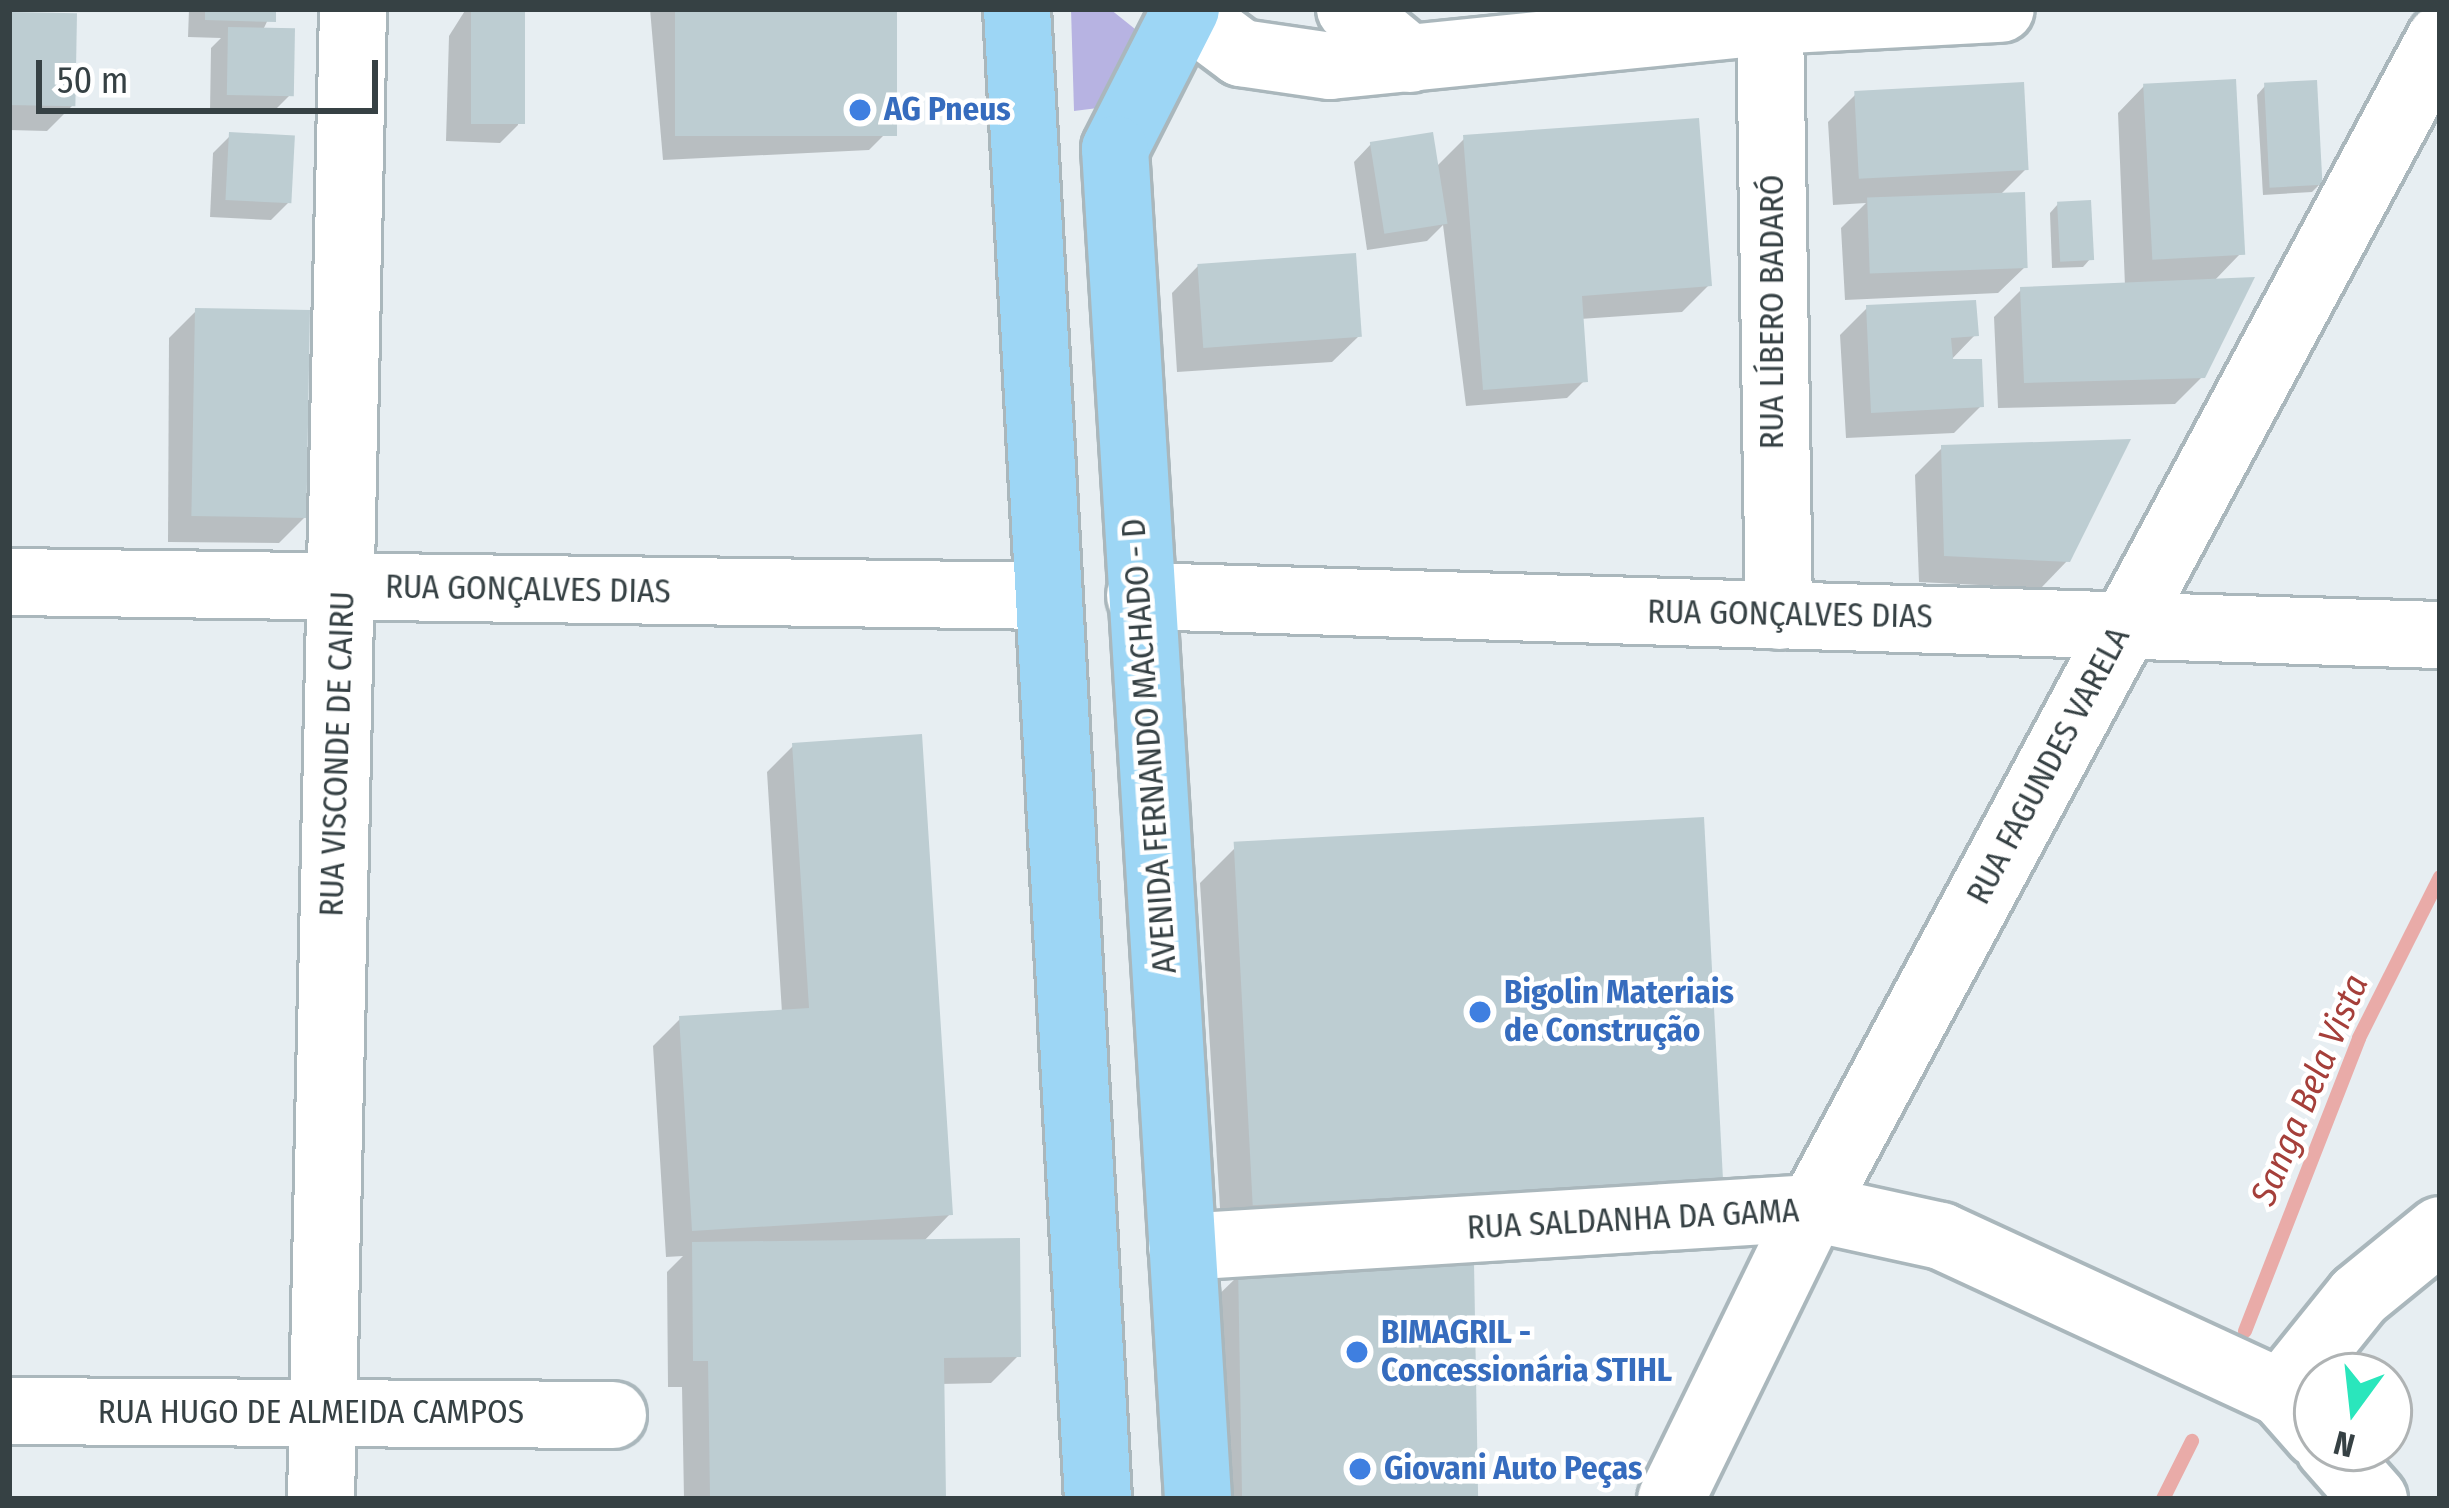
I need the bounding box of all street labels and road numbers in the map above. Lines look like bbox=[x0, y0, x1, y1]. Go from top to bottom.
street label: RUA LÍBERO BADARÓ bbox=[1753, 175, 1793, 449]
street label: AVENIDA FERNANDO MACHADO - D bbox=[1114, 517, 1186, 975]
street label: RUA GONÇALVES DIAS bbox=[385, 568, 671, 612]
street label: RUA VISCONDE DE CAIRU bbox=[313, 591, 363, 917]
street label: RUA GONÇALVES DIAS bbox=[1647, 593, 1933, 637]
street label: RUA FAGUNDES VARELA bbox=[1959, 621, 2139, 911]
street label: RUA SALDANHA DA GAMA bbox=[1466, 1192, 1800, 1248]
street label: RUA HUGO DE ALMEIDA CAMPOS bbox=[98, 1393, 524, 1433]

